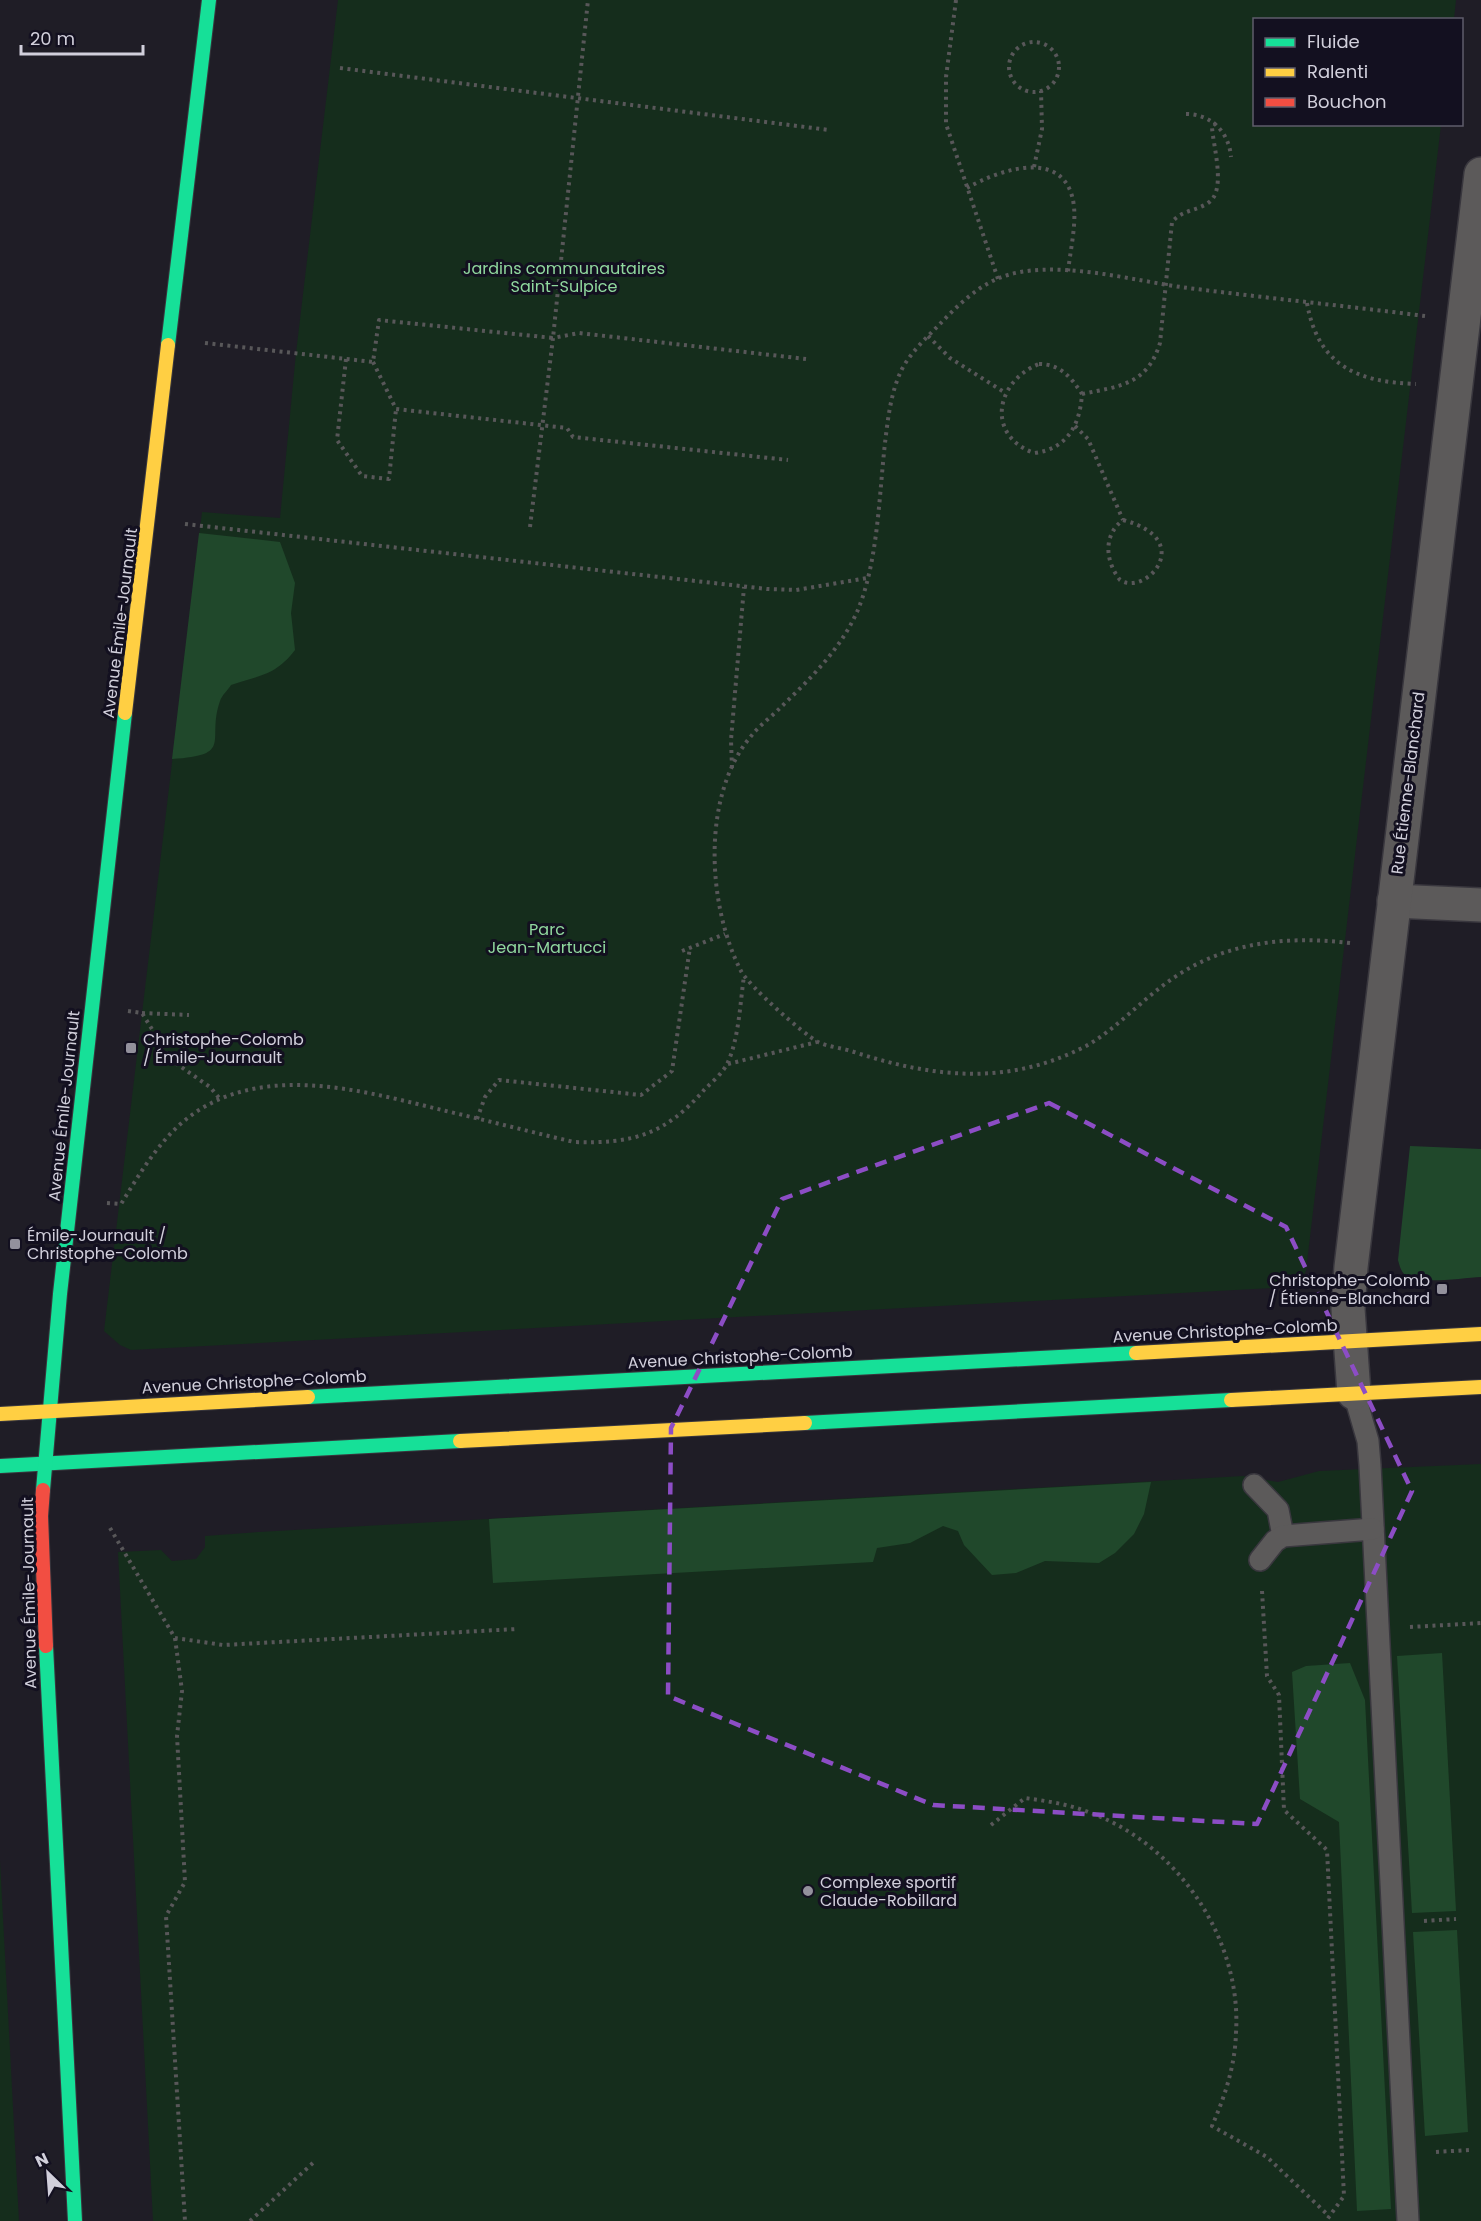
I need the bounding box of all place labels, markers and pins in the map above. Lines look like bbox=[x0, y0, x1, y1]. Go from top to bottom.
place label: Christophe-Colomb / Émile-Journault bbox=[143, 1028, 304, 1069]
marker: Christophe-Colomb / Émile-Journault bbox=[124, 1041, 138, 1055]
place label: Émile-Journault / Christophe-Colomb bbox=[27, 1224, 188, 1265]
marker: Émile-Journault / Christophe-Colomb bbox=[8, 1237, 22, 1251]
place label: Christophe-Colomb / Étienne-Blanchard bbox=[1269, 1269, 1430, 1310]
marker: Christophe-Colomb / Étienne-Blanchard bbox=[1435, 1282, 1449, 1296]
place label: Complexe sportif Claude-Robillard bbox=[820, 1871, 957, 1912]
marker: Complexe sportif Claude-Robillard bbox=[801, 1884, 815, 1898]

